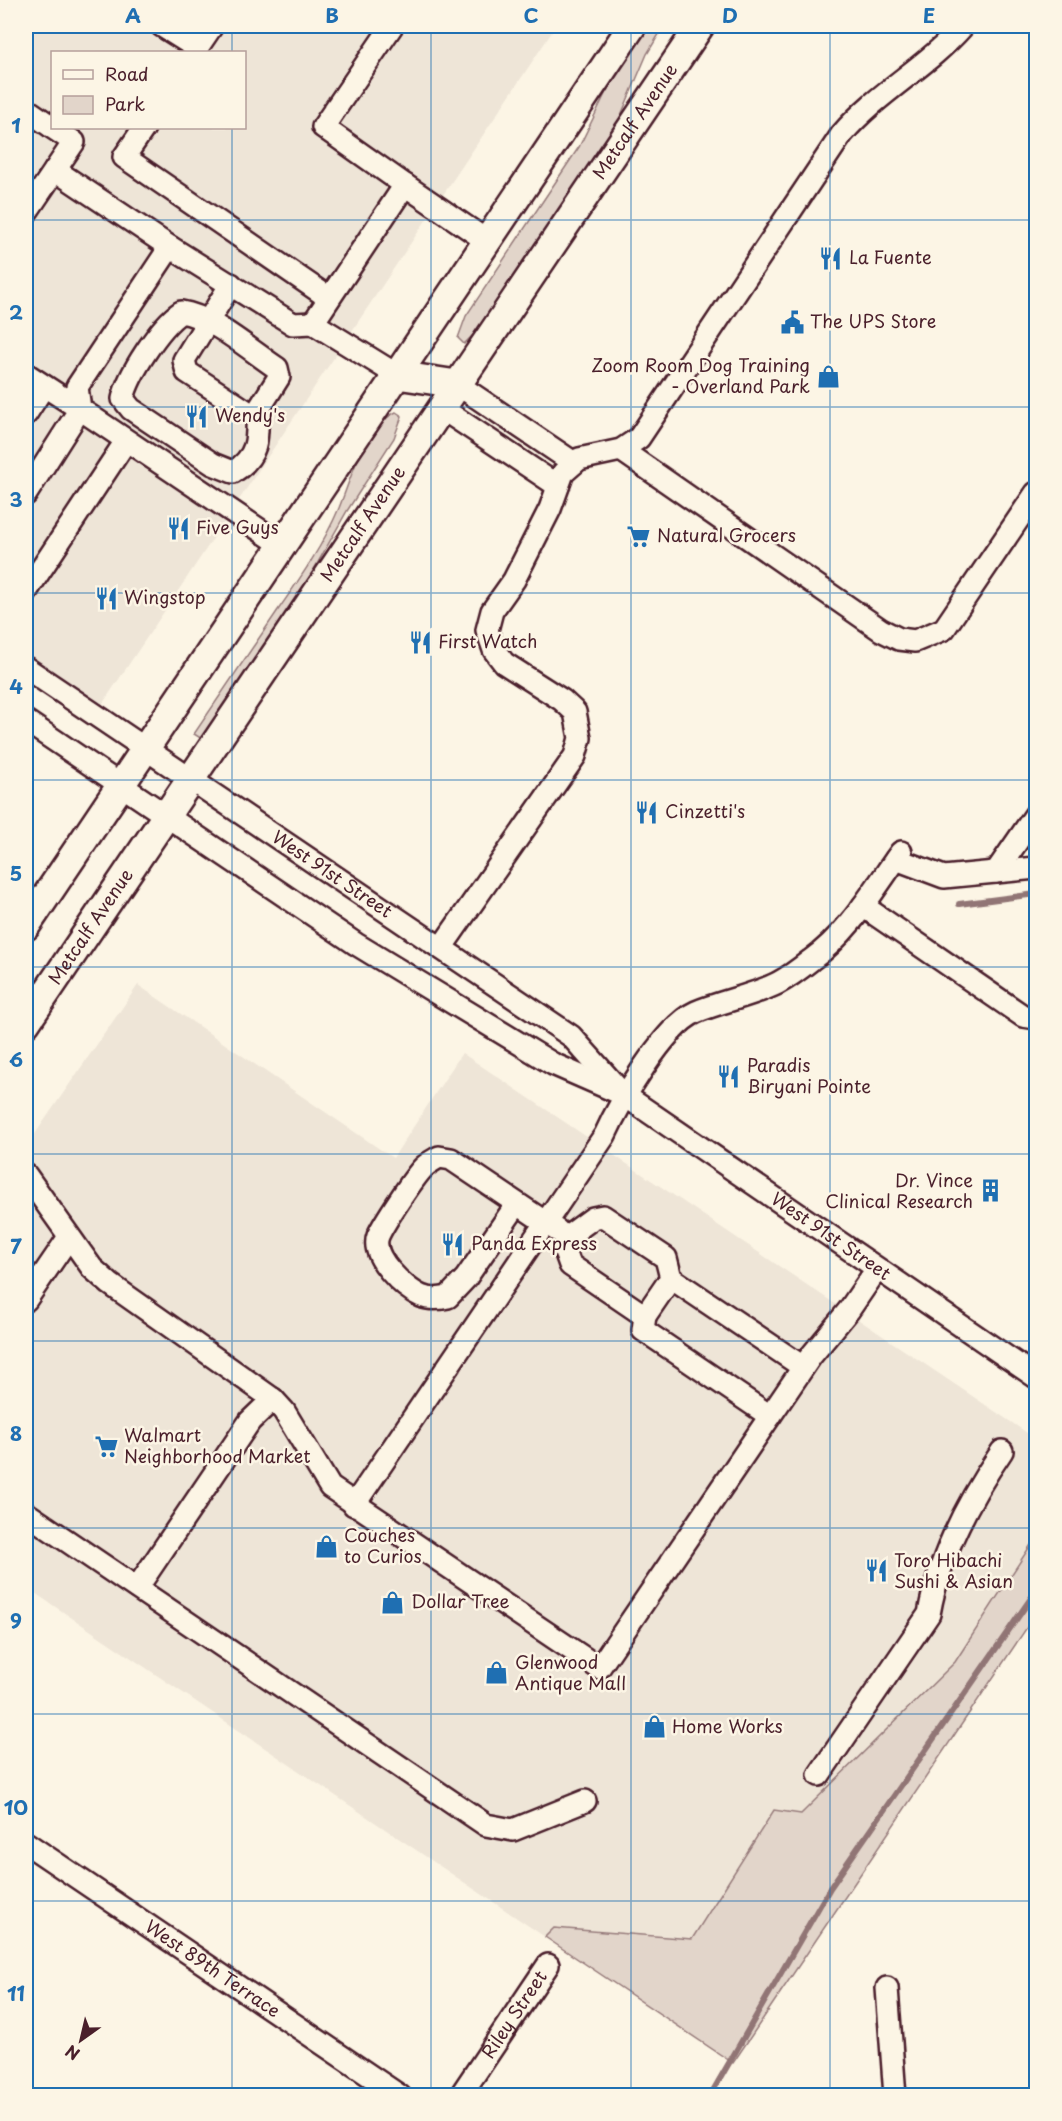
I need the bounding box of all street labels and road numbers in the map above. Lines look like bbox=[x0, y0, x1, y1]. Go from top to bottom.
street label: Metcalf Avenue bbox=[585, 57, 683, 184]
street label: Metcalf Avenue bbox=[313, 460, 411, 587]
street label: West 91st Street bbox=[267, 823, 398, 924]
street label: Metcalf Avenue bbox=[41, 862, 139, 990]
street label: West 91st Street bbox=[766, 1185, 897, 1286]
street label: West 89th Terrace bbox=[140, 1912, 286, 2023]
street label: Riley Street bbox=[474, 1964, 553, 2063]

